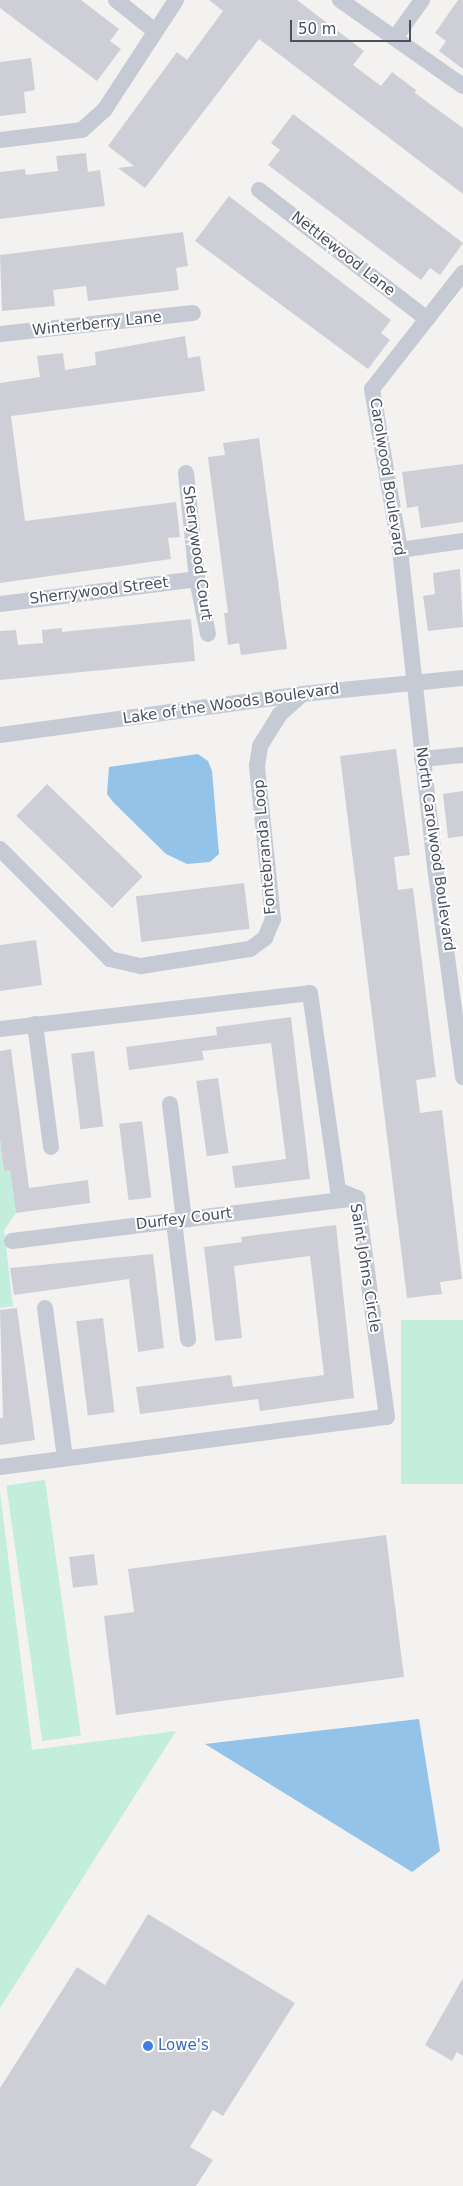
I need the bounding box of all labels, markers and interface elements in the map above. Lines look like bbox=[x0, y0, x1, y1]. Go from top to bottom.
scale bar bbox=[293, 10, 414, 42]
text: 50 m bbox=[298, 20, 336, 38]
street label: Nettlewood Lane bbox=[287, 208, 399, 300]
street label: Winterberry Lane bbox=[31, 308, 163, 340]
street label: Carolwood Boulevard bbox=[366, 397, 408, 557]
street label: Sherrywood Court bbox=[179, 485, 215, 621]
street label: Sherrywood Street bbox=[29, 574, 169, 608]
street label: Lake of the Woods Boulevard bbox=[122, 680, 340, 728]
street label: North Carolwood Boulevard bbox=[412, 746, 458, 952]
street label: Fontebranda Loop bbox=[250, 779, 280, 915]
street label: Saint Johns Circle bbox=[346, 1202, 384, 1334]
street label: Durfey Court bbox=[135, 1204, 233, 1234]
place label: Lowe's bbox=[158, 2037, 209, 2055]
marker: Lowe's bbox=[142, 2040, 154, 2052]

